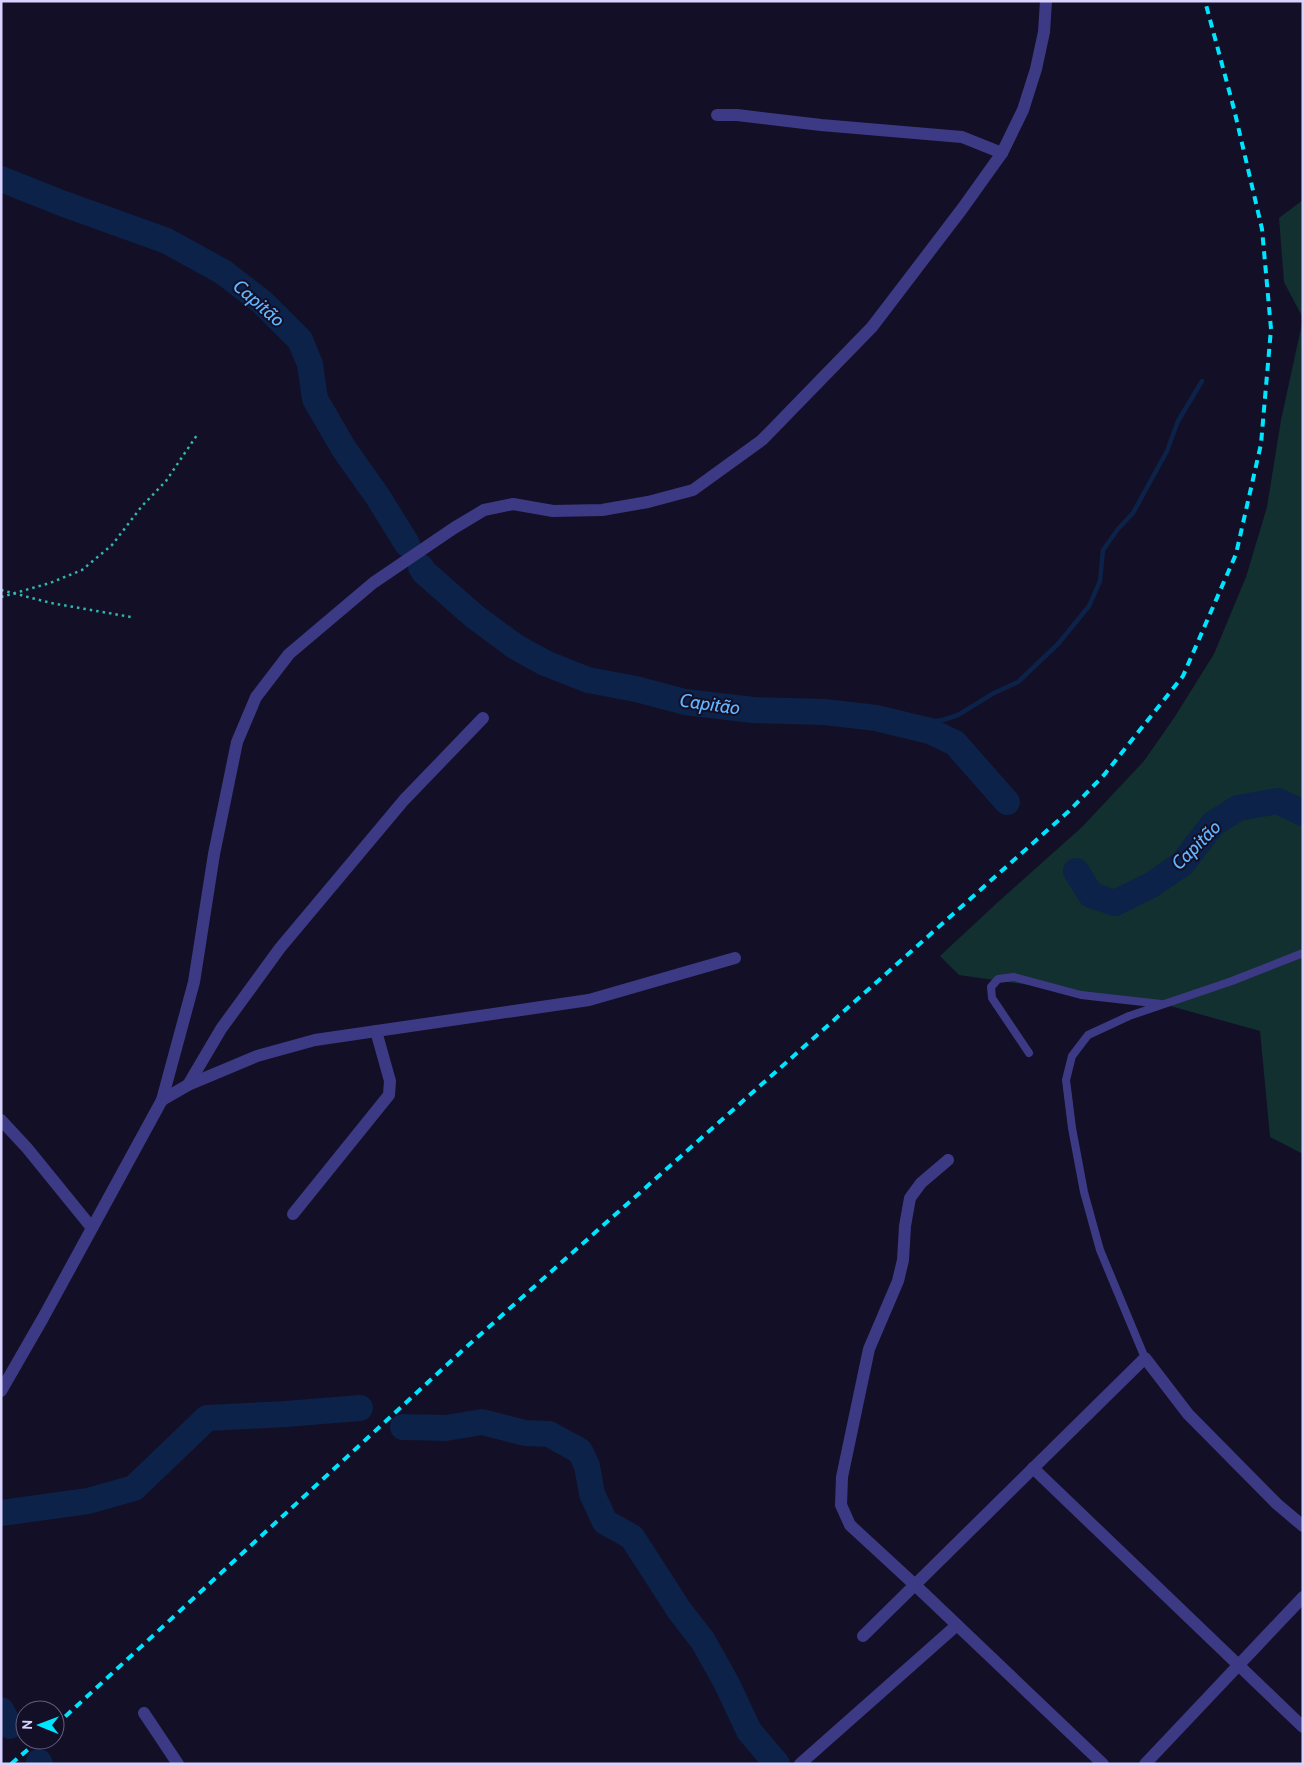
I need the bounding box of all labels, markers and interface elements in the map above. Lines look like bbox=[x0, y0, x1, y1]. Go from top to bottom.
water label: Capitão bbox=[229, 274, 290, 332]
water label: Capitão bbox=[678, 688, 742, 720]
water label: Capitão bbox=[1166, 815, 1226, 875]
north arrow bbox=[15, 1700, 65, 1750]
text: N bbox=[18, 1720, 36, 1730]

